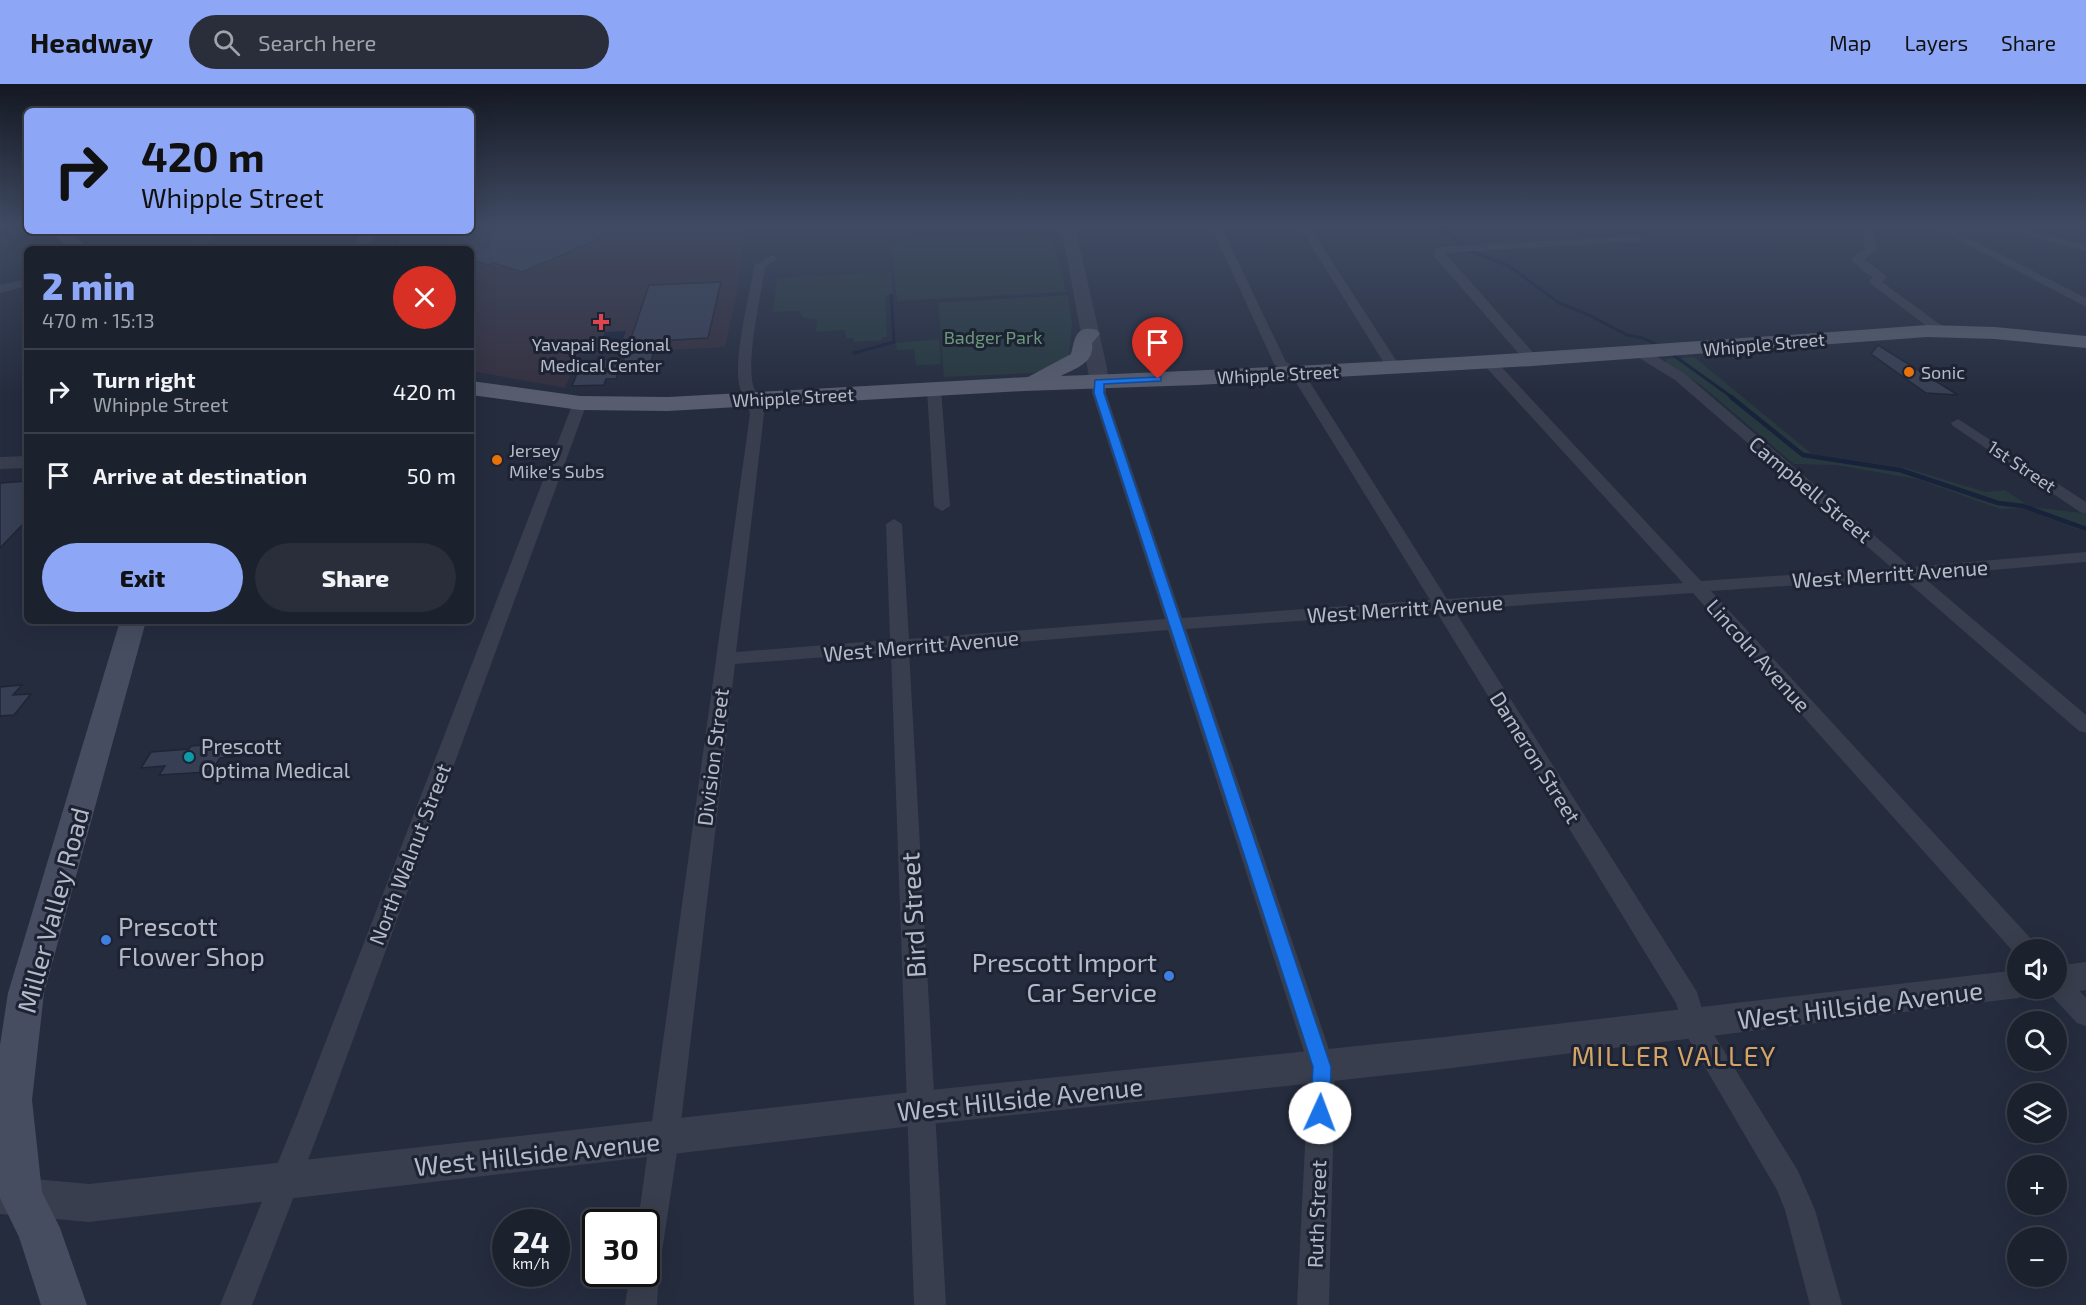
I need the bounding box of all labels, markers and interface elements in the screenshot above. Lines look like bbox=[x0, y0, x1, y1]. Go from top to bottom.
search box bbox=[189, 15, 609, 69]
text: Headway bbox=[30, 25, 153, 59]
icon: search bbox=[210, 26, 243, 59]
text: Search here bbox=[258, 29, 376, 55]
text: Map bbox=[1829, 30, 1871, 55]
text: Layers bbox=[1904, 30, 1968, 55]
text: Share bbox=[2001, 30, 2056, 55]
text: 420 m bbox=[141, 130, 265, 180]
icon: right bbox=[42, 132, 120, 210]
text: Whipple Street bbox=[141, 181, 324, 213]
text: 2 min bbox=[42, 264, 135, 307]
button: close bbox=[393, 266, 456, 329]
text: 470 m · 15:13 bbox=[42, 308, 155, 332]
marker: Yavapai Regional Medical Center bbox=[592, 313, 610, 331]
pin bbox=[1132, 317, 1183, 379]
park label: Badger Park bbox=[944, 326, 1042, 348]
icon: arrive bbox=[1141, 326, 1174, 359]
street label: Whipple Street bbox=[1702, 328, 1826, 360]
place label: Yavapai Regional Medical Center bbox=[532, 333, 671, 376]
street label: Whipple Street bbox=[1217, 360, 1340, 388]
place label: Sonic bbox=[1921, 361, 1965, 383]
marker: Sonic bbox=[1902, 365, 1916, 379]
text: Turn right bbox=[93, 366, 195, 392]
icon: right bbox=[42, 375, 75, 408]
text: 420 m bbox=[393, 378, 456, 404]
street label: Whipple Street bbox=[732, 383, 855, 411]
text: Whipple Street bbox=[93, 392, 228, 416]
street label: Campbell Street bbox=[1745, 430, 1877, 548]
street label: 1st Street bbox=[1984, 435, 2060, 497]
place label: Jersey Mike's Subs bbox=[509, 439, 604, 482]
marker: Jersey Mike's Subs bbox=[490, 453, 504, 467]
icon: arrive bbox=[42, 459, 75, 492]
text: Arrive at destination bbox=[93, 462, 307, 488]
text: 50 m bbox=[407, 462, 456, 488]
button: Exit bbox=[42, 543, 243, 612]
button: Share bbox=[255, 543, 456, 612]
street label: West Merritt Avenue bbox=[1791, 554, 1989, 592]
street label: West Merritt Avenue bbox=[1306, 589, 1504, 627]
street label: Lincoln Avenue bbox=[1702, 593, 1816, 717]
street label: West Merritt Avenue bbox=[822, 624, 1020, 666]
street label: Division Street bbox=[691, 687, 733, 827]
street label: Dameron Street bbox=[1486, 687, 1586, 827]
place label: Prescott Optima Medical bbox=[201, 733, 351, 782]
marker: Prescott Optima Medical bbox=[182, 750, 196, 764]
street label: North Walnut Street bbox=[363, 760, 455, 948]
street label: Miller Valley Road bbox=[10, 804, 94, 1016]
street label: Bird Street bbox=[893, 851, 931, 979]
place label: Prescott Flower Shop bbox=[118, 910, 265, 971]
marker: Prescott Flower Shop bbox=[99, 933, 113, 947]
map controls bbox=[2007, 939, 2067, 1287]
button: sound bbox=[2007, 939, 2067, 999]
place label: Prescott Import Car Service bbox=[972, 946, 1157, 1007]
marker: Prescott Import Car Service bbox=[1162, 969, 1176, 983]
street label: West Hillside Avenue bbox=[1735, 974, 1985, 1034]
button: search bbox=[2007, 1011, 2067, 1071]
district label: MILLER VALLEY bbox=[1571, 1039, 1777, 1071]
street label: West Hillside Avenue bbox=[895, 1070, 1145, 1126]
position arrow bbox=[1288, 1081, 1352, 1145]
button: layers bbox=[2007, 1083, 2067, 1143]
street label: West Hillside Avenue bbox=[412, 1125, 662, 1181]
button: + bbox=[2007, 1155, 2067, 1215]
street label: Ruth Street bbox=[1302, 1159, 1330, 1269]
speed limit sign: 30 bbox=[582, 1209, 660, 1287]
text: 24 bbox=[513, 1223, 549, 1259]
button: − bbox=[2007, 1227, 2067, 1287]
text: km/h bbox=[512, 1254, 550, 1272]

